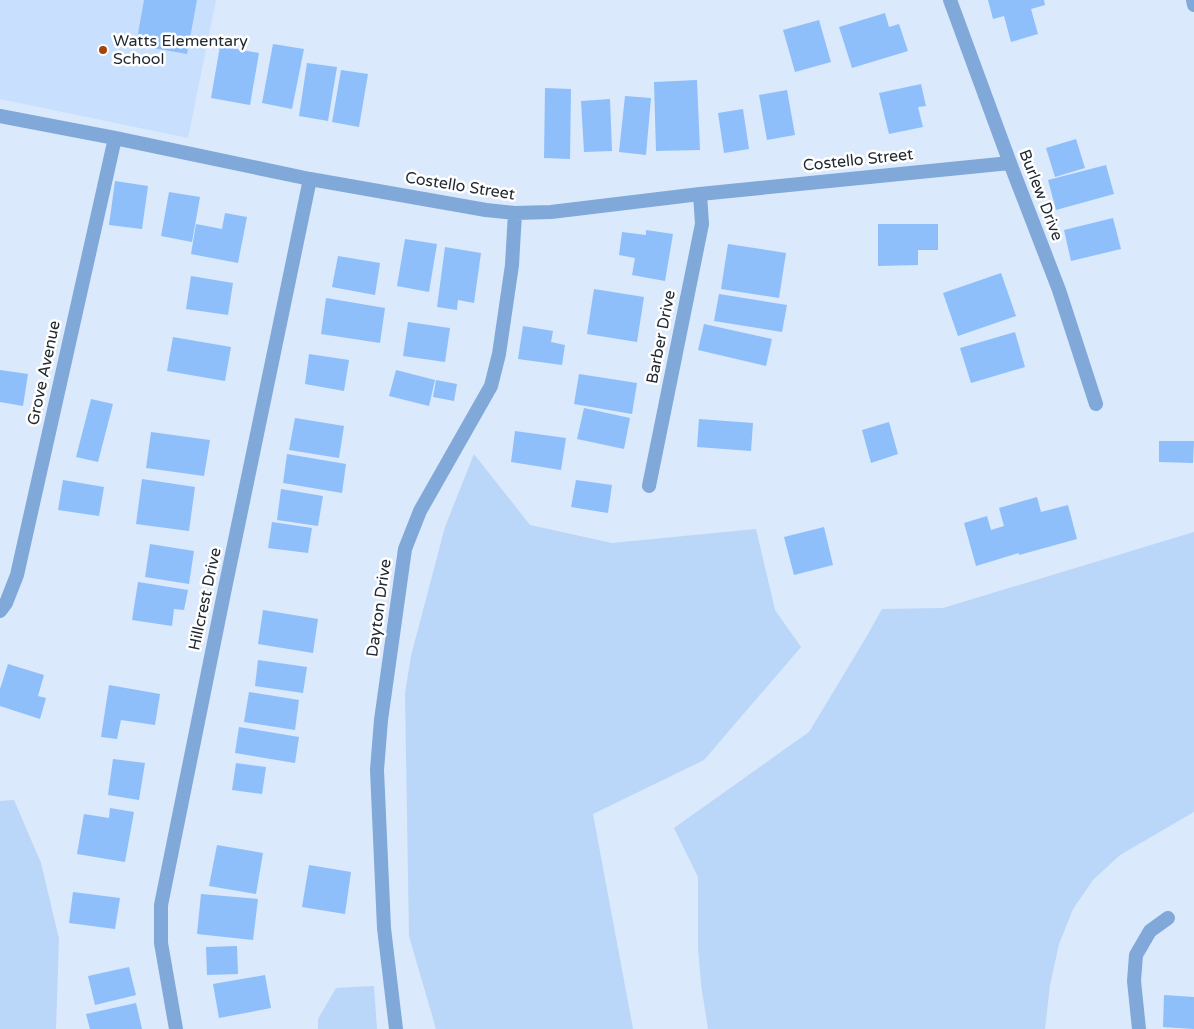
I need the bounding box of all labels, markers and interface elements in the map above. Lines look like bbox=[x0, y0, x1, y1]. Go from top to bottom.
place label: Watts Elementary School bbox=[113, 31, 248, 69]
marker: Watts Elementary School bbox=[97, 44, 109, 56]
street label: Costello Street bbox=[802, 144, 914, 176]
street label: Burlew Drive bbox=[1014, 147, 1068, 243]
street label: Costello Street bbox=[404, 167, 516, 205]
street label: Barber Drive bbox=[642, 288, 680, 386]
street label: Grove Avenue bbox=[23, 319, 65, 427]
street label: Hillcrest Drive bbox=[184, 546, 226, 652]
street label: Dayton Drive bbox=[362, 558, 396, 658]

